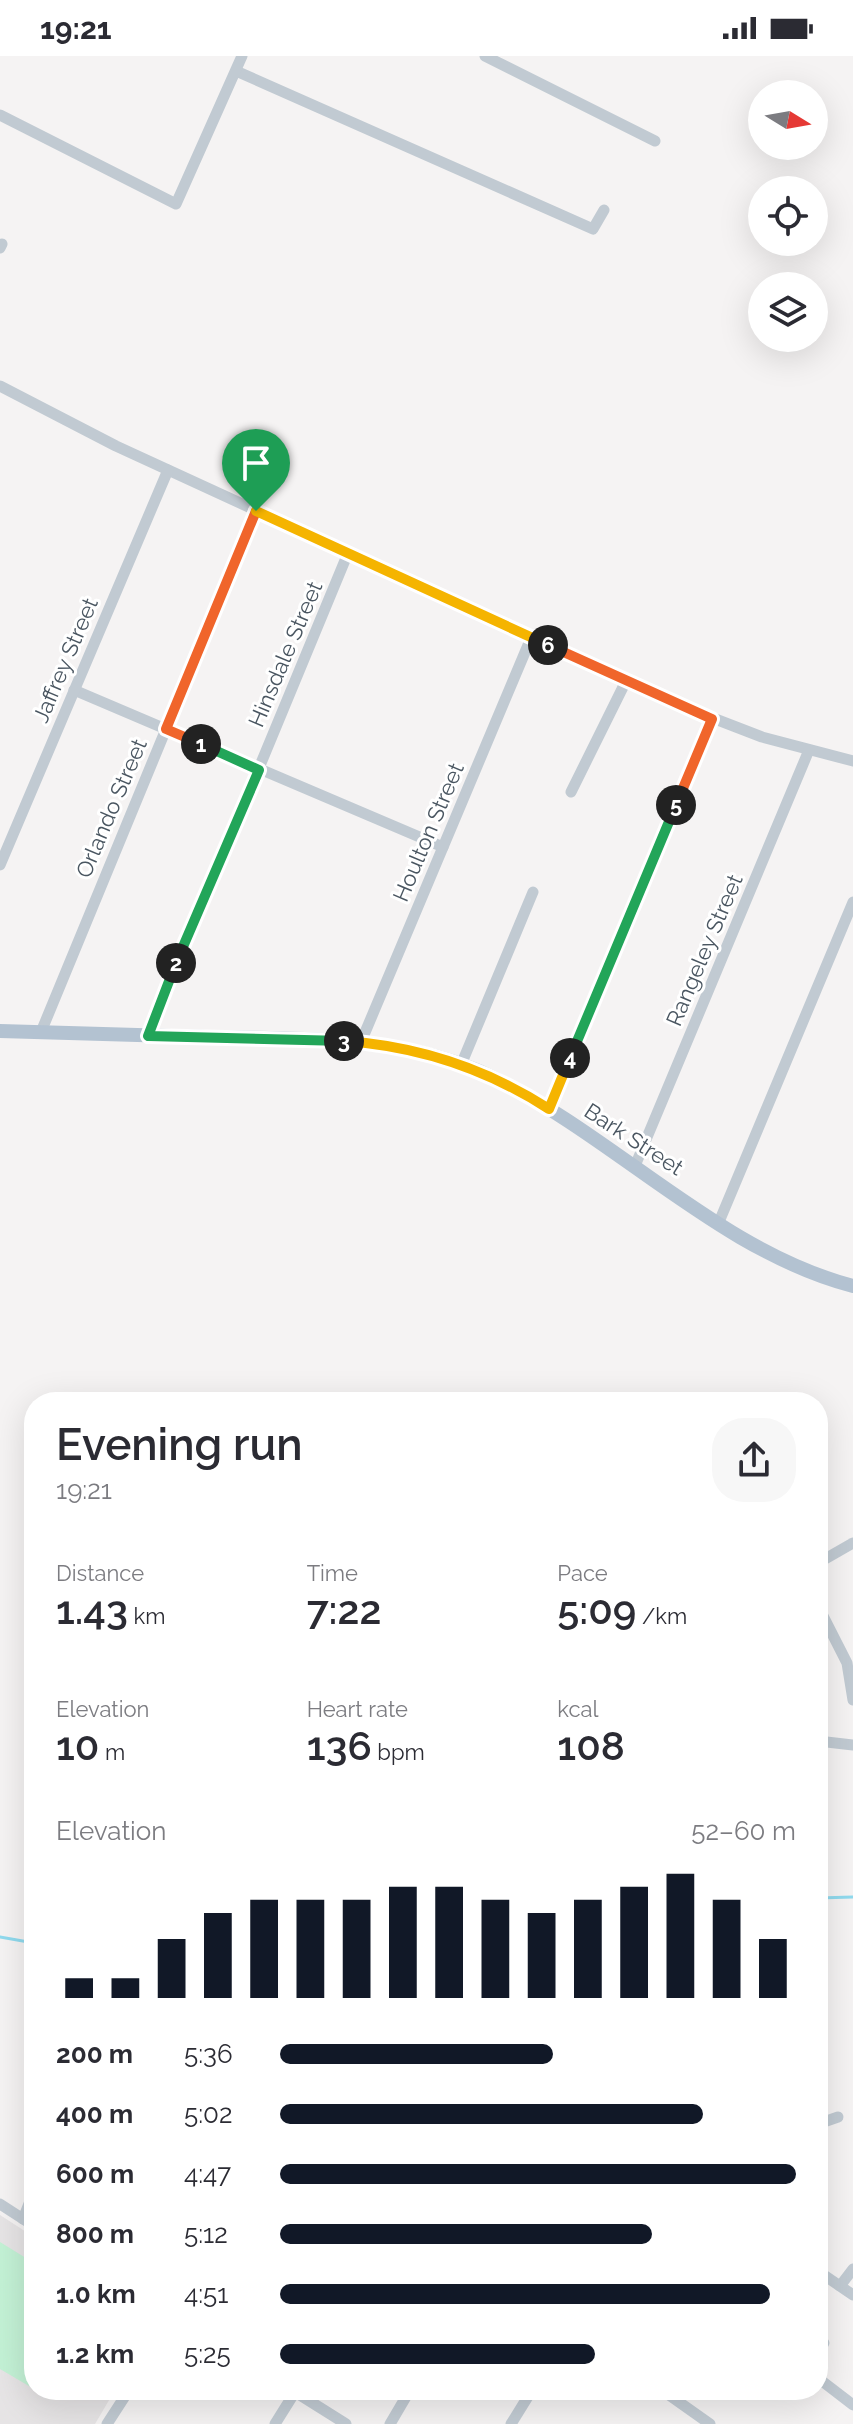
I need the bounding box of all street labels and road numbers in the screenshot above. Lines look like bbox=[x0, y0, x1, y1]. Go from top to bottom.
street label: Hinsdale Street bbox=[243, 577, 328, 731]
street label: Jaffrey Street bbox=[27, 593, 103, 726]
street label: Orlando Street bbox=[70, 734, 152, 881]
street label: Houlton Street bbox=[387, 758, 469, 905]
street label: Rangeley Street bbox=[660, 870, 748, 1030]
street label: Bark Street bbox=[580, 1097, 689, 1181]

